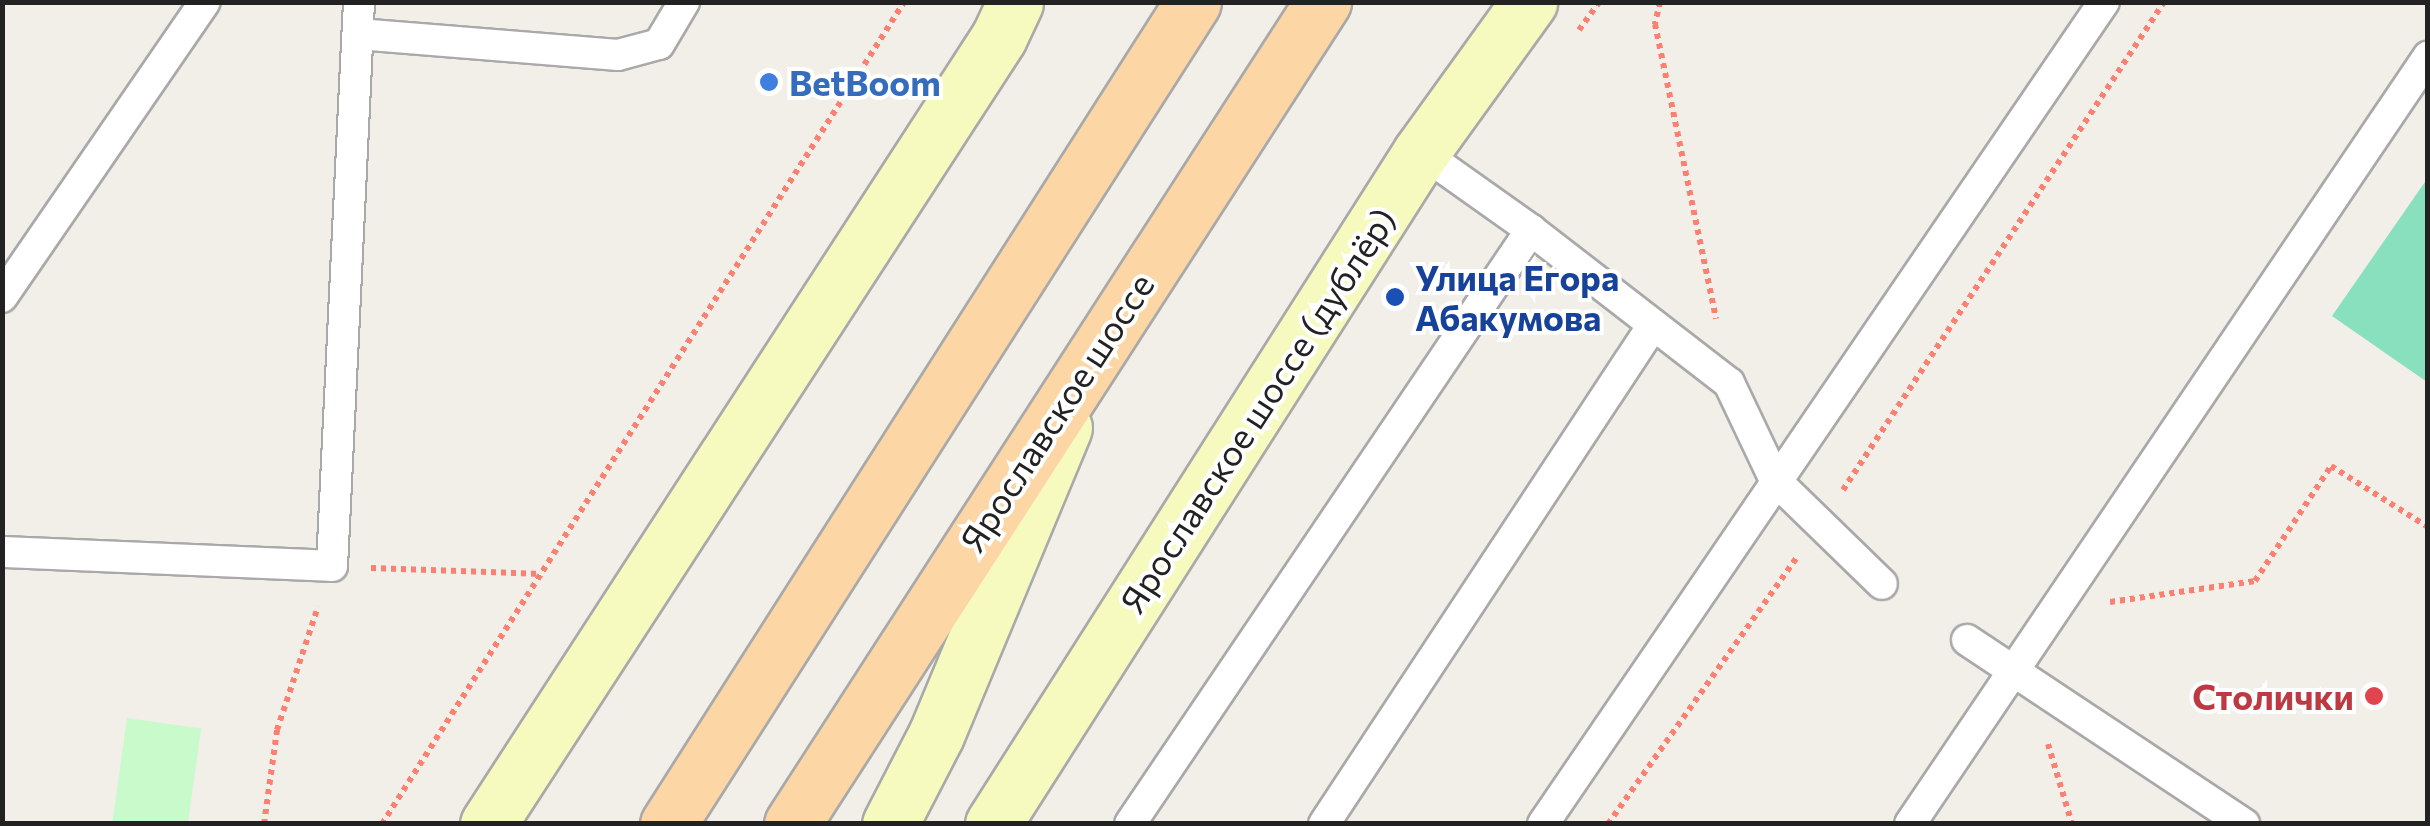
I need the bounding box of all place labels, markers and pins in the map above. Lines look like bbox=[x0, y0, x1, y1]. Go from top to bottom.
place label: BetBoom bbox=[789, 61, 941, 103]
marker: BetBoom bbox=[758, 71, 780, 93]
place label: Улица Егора Абакумова bbox=[1415, 256, 1619, 338]
marker: Улица Егора Абакумова bbox=[1384, 286, 1406, 308]
place label: Столички bbox=[2192, 675, 2354, 717]
marker: Столички bbox=[2363, 685, 2385, 707]

